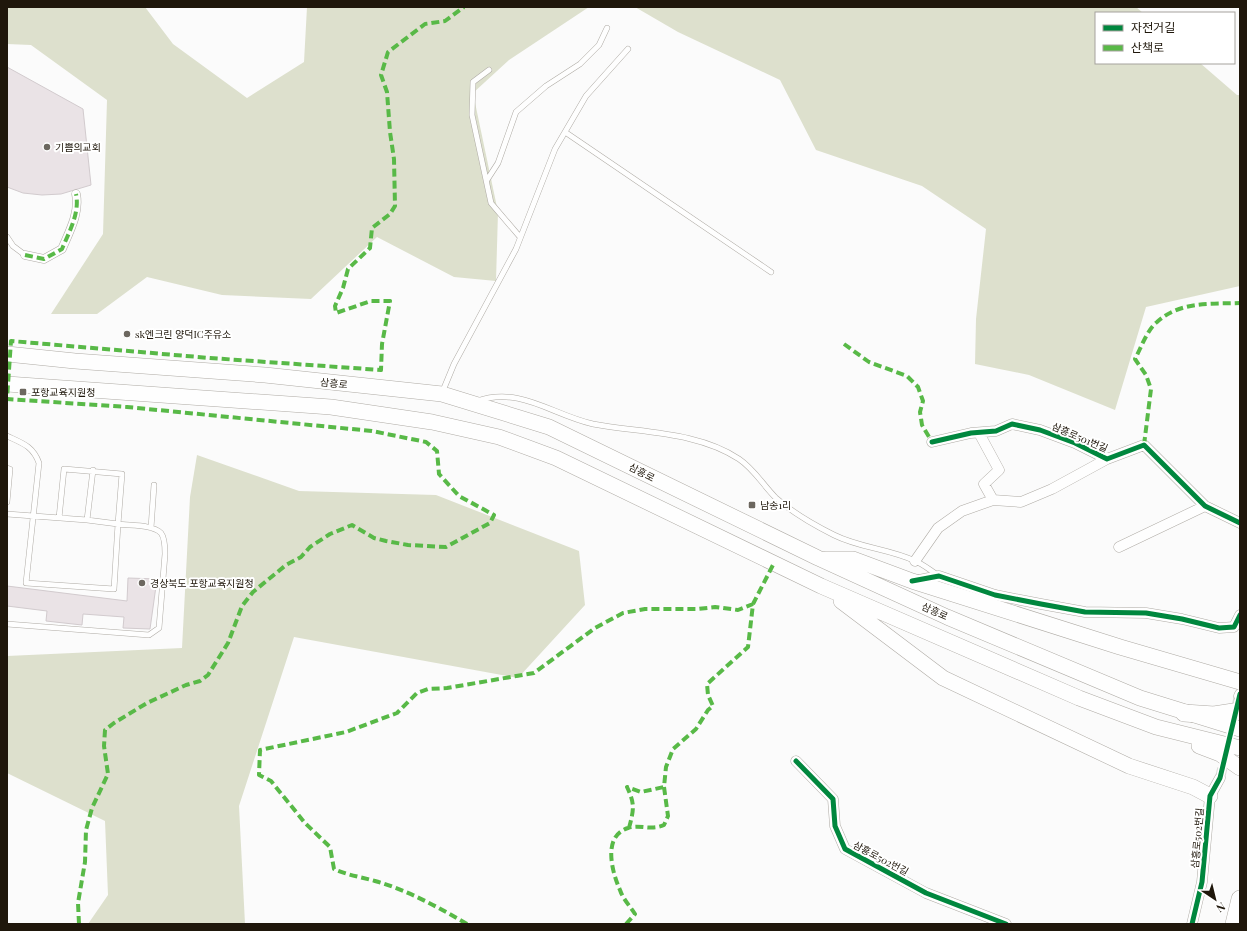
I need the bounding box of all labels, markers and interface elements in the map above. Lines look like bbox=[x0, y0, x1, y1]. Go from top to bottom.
legend bbox=[1095, 12, 1235, 64]
text: 자전거길 bbox=[1131, 19, 1175, 35]
text: 산책로 bbox=[1131, 39, 1164, 55]
place label: 기쁨의교회 bbox=[55, 140, 101, 154]
marker: 기쁨의교회 bbox=[42, 142, 52, 152]
place label: sk엔크린 양덕IC주유소 bbox=[135, 327, 231, 341]
marker: sk엔크린 양덕IC주유소 bbox=[122, 329, 132, 339]
street label: 삼흥로 bbox=[320, 375, 348, 391]
place label: 포항교육지원청 bbox=[31, 385, 95, 399]
marker: 포항교육지원청 bbox=[18, 387, 28, 397]
street label: 삼흥로501번길 bbox=[1050, 419, 1110, 455]
street label: 삼흥로 bbox=[627, 459, 657, 485]
place label: 남송1리 bbox=[760, 498, 791, 512]
marker: 남송1리 bbox=[747, 500, 757, 510]
place label: 경상북도 포항교육지원청 bbox=[150, 576, 254, 590]
marker: 경상북도 포항교육지원청 bbox=[137, 578, 147, 588]
street label: 삼흥로 bbox=[920, 599, 950, 623]
street label: 삼흥로502번길 bbox=[1187, 807, 1207, 869]
street label: 삼흥로502번길 bbox=[851, 838, 911, 878]
north arrow bbox=[1195, 879, 1235, 919]
text: N bbox=[1213, 899, 1229, 916]

